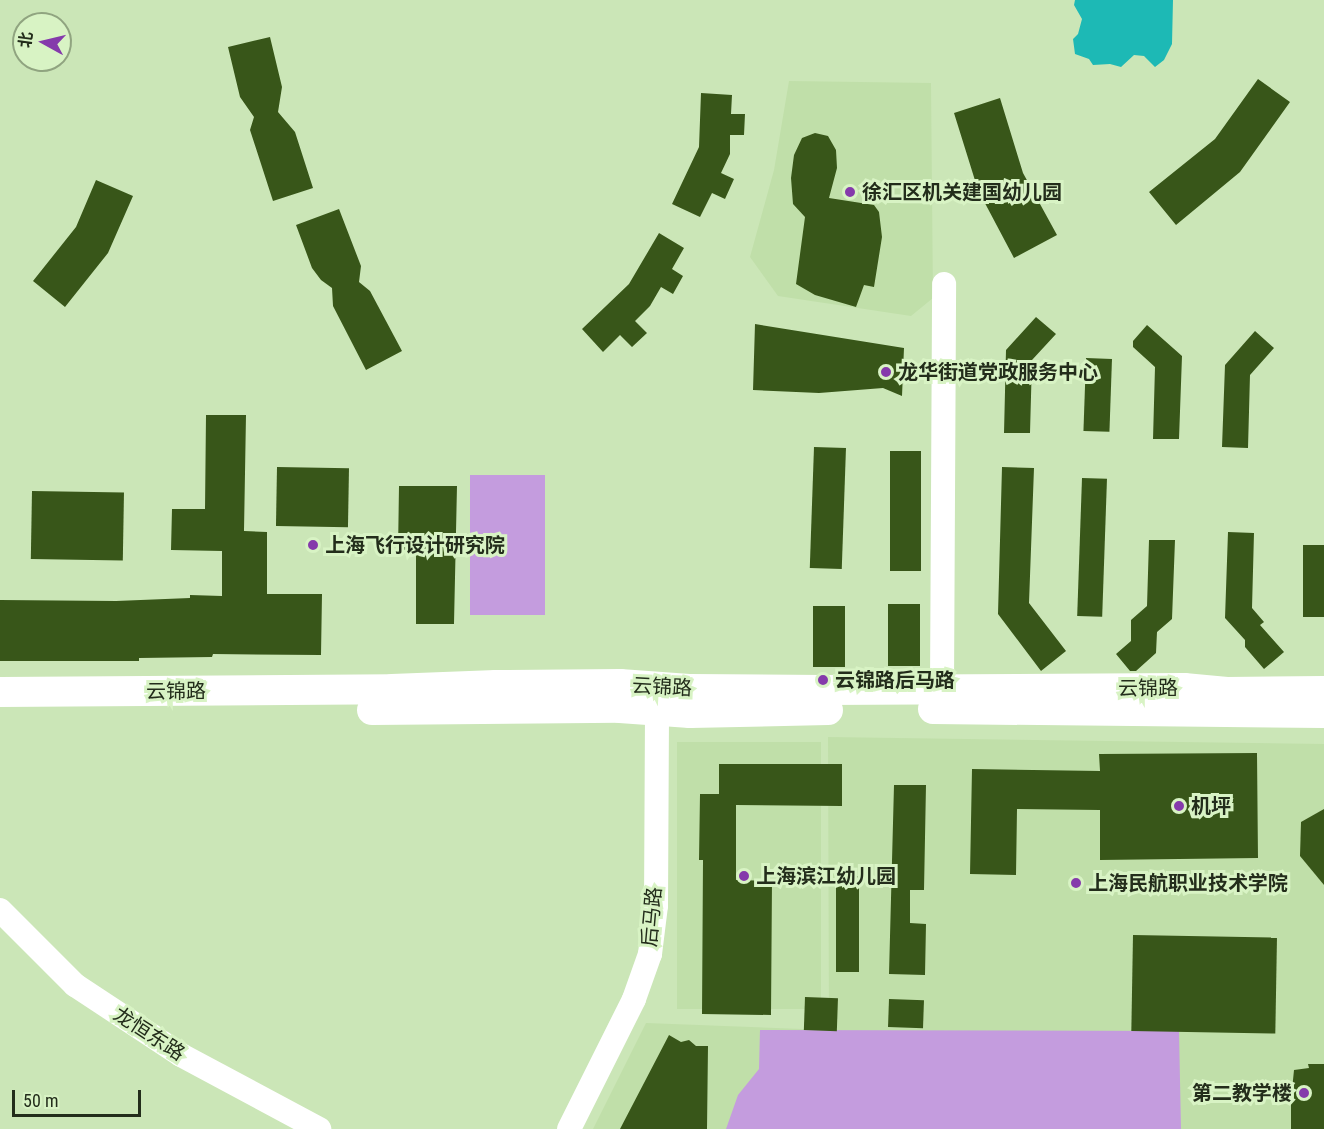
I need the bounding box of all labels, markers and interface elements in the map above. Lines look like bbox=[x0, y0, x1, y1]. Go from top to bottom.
north arrow bbox=[12, 12, 72, 72]
text: 北 bbox=[15, 30, 36, 49]
place label: 徐汇区机关建国幼儿园 bbox=[862, 180, 1062, 204]
marker: 徐汇区机关建国幼儿园 bbox=[843, 185, 857, 199]
place label: 龙华街道党政服务中心 bbox=[898, 360, 1098, 384]
marker: 龙华街道党政服务中心 bbox=[879, 365, 893, 379]
place label: 上海飞行设计研究院 bbox=[325, 533, 505, 557]
marker: 上海飞行设计研究院 bbox=[306, 538, 320, 552]
place label: 云锦路后马路 bbox=[835, 668, 955, 692]
street label: 云锦路 bbox=[631, 673, 693, 701]
marker: 云锦路后马路 bbox=[816, 673, 830, 687]
street label: 云锦路 bbox=[1118, 676, 1178, 700]
street label: 云锦路 bbox=[146, 679, 206, 703]
place label: 机坪 bbox=[1191, 794, 1231, 818]
marker: 机坪 bbox=[1172, 799, 1186, 813]
place label: 上海滨江幼儿园 bbox=[756, 864, 896, 888]
marker: 上海滨江幼儿园 bbox=[737, 869, 751, 883]
place label: 上海民航职业技术学院 bbox=[1088, 871, 1288, 895]
marker: 上海民航职业技术学院 bbox=[1069, 876, 1083, 890]
street label: 后马路 bbox=[637, 886, 667, 948]
street label: 龙恒东路 bbox=[109, 1002, 189, 1066]
scale bar bbox=[15, 1078, 144, 1116]
place label: 第二教学楼 bbox=[1192, 1081, 1292, 1105]
marker: 第二教学楼 bbox=[1297, 1086, 1311, 1100]
text: 50 m bbox=[23, 1090, 58, 1111]

